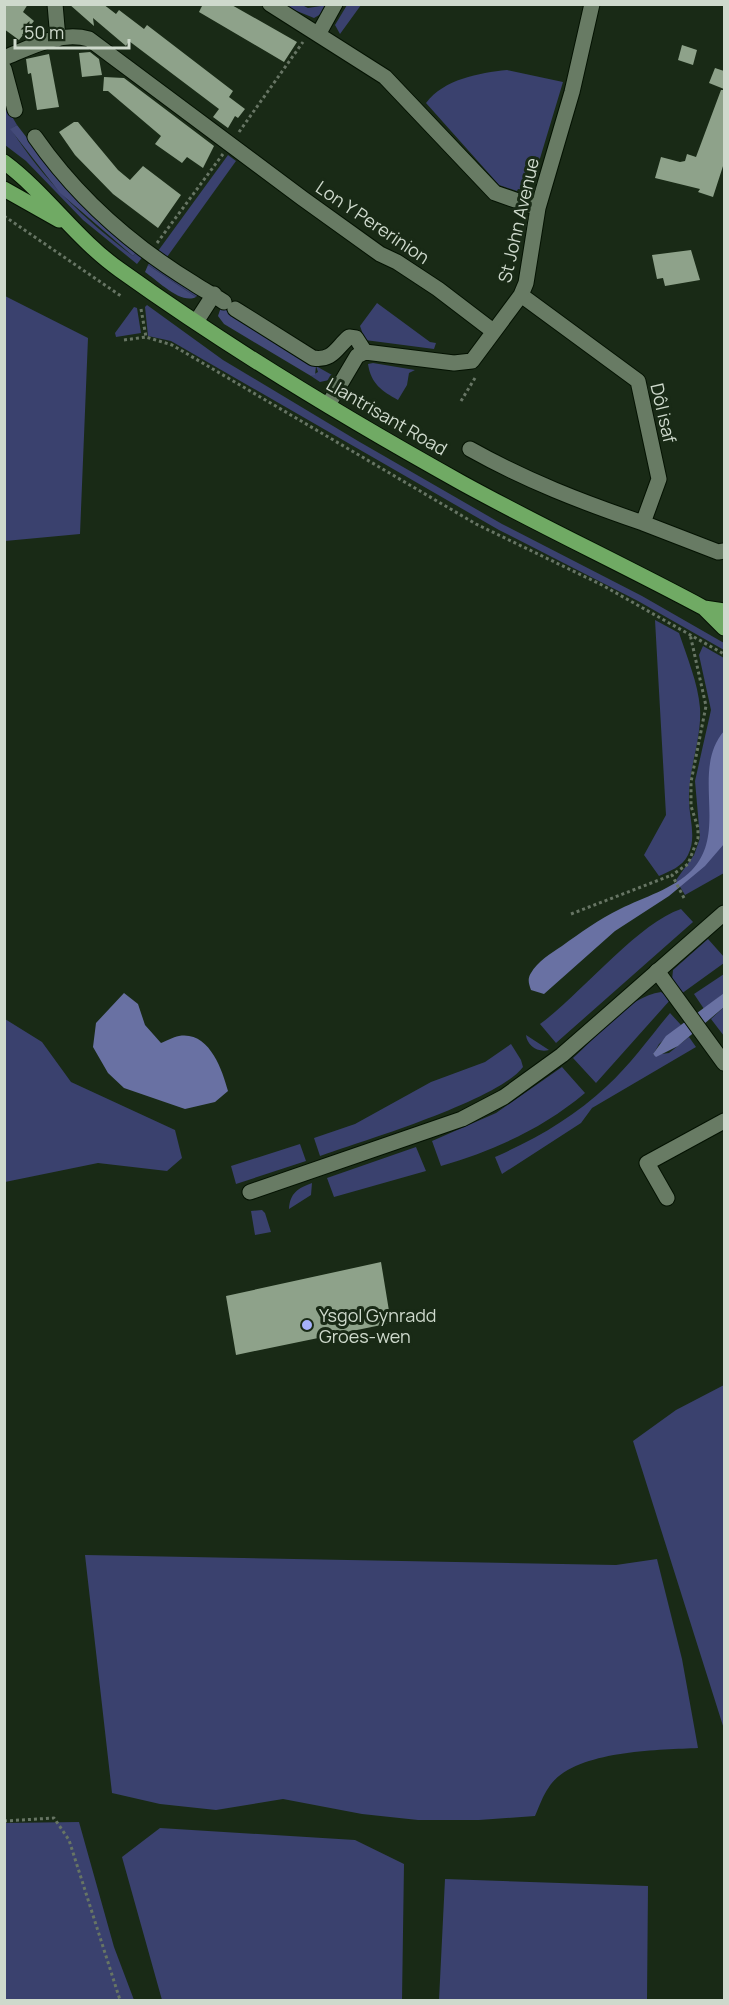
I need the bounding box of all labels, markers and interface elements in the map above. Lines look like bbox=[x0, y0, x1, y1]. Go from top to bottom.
scale bar bbox=[15, 12, 129, 50]
text: 50 m bbox=[24, 20, 64, 44]
street label: St John Avenue bbox=[492, 155, 544, 285]
street label: Lon Y Pererinion bbox=[312, 175, 434, 269]
street label: Llantrisant Road bbox=[322, 372, 452, 460]
street label: Dôl isaf bbox=[645, 381, 683, 446]
place label: Ysgol Gynradd Groes-wen bbox=[319, 1303, 436, 1348]
marker: Ysgol Gynradd Groes-wen bbox=[300, 1318, 314, 1332]

